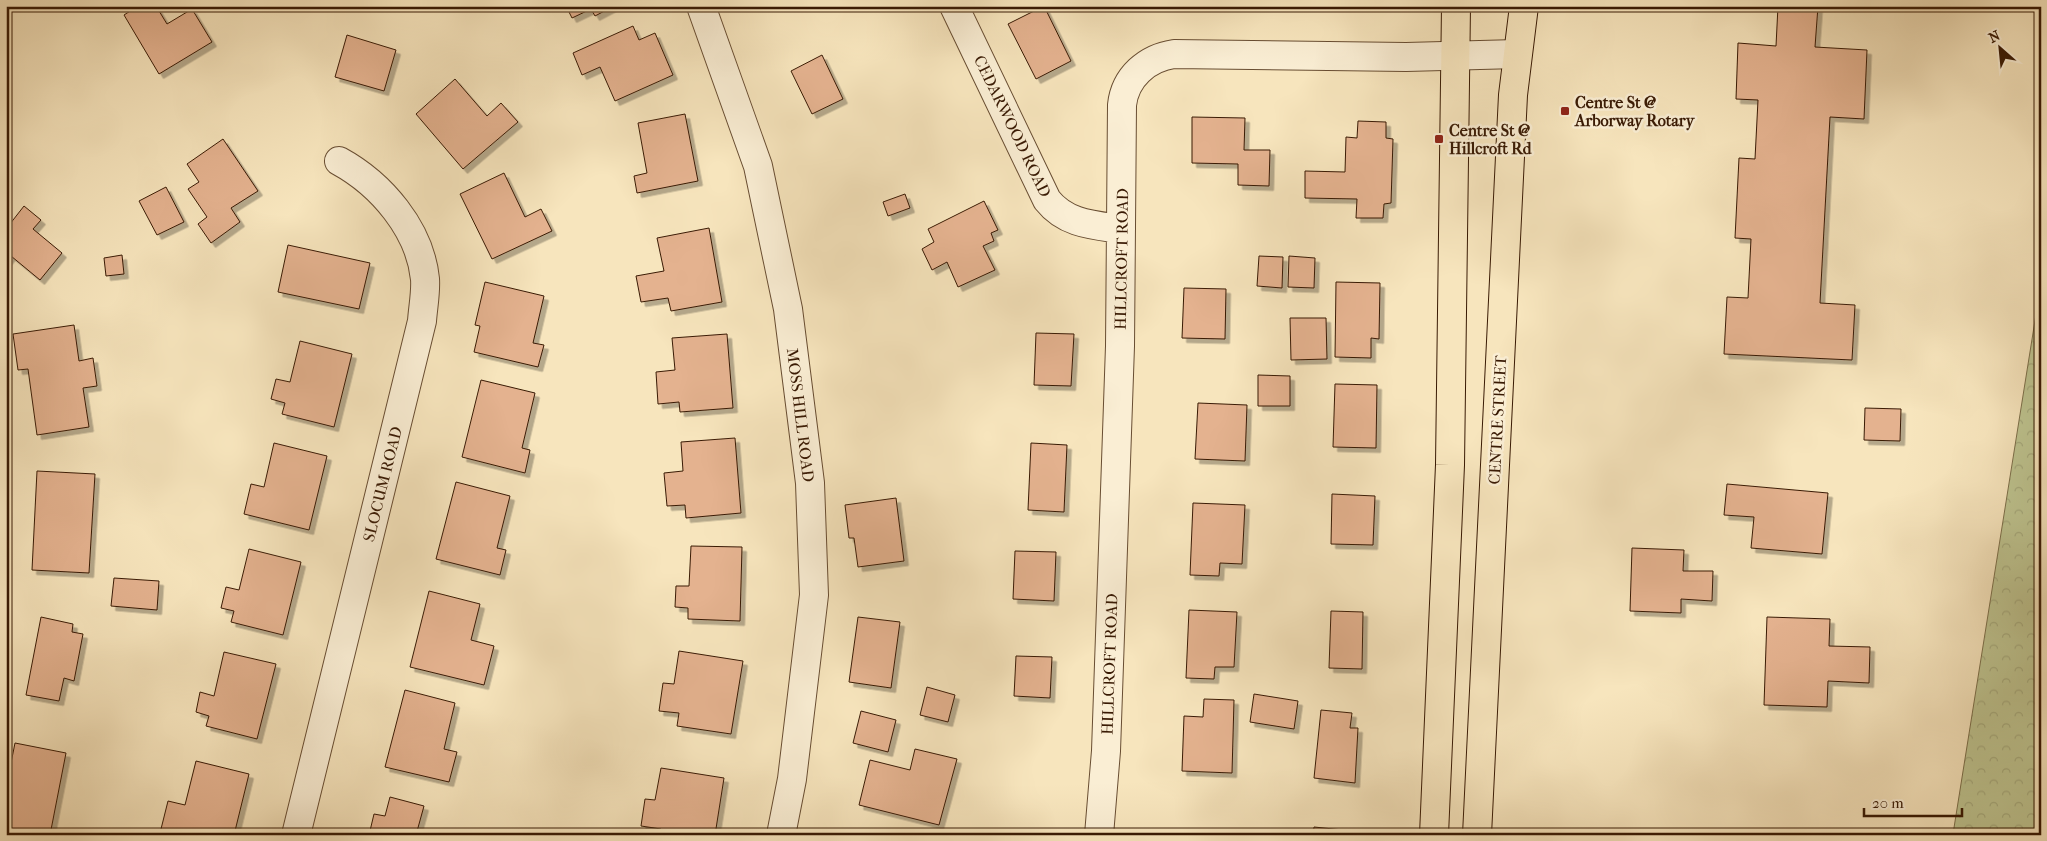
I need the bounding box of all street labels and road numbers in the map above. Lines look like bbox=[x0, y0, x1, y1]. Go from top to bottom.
street label: CEDARWOOD ROAD bbox=[970, 52, 1055, 200]
street label: HILLCROFT ROAD bbox=[1111, 188, 1132, 330]
street label: MOSS HILL ROAD bbox=[783, 347, 818, 483]
street label: CENTRE STREET bbox=[1485, 355, 1510, 485]
street label: SLOCUM ROAD bbox=[359, 425, 406, 544]
street label: HILLCROFT ROAD bbox=[1098, 593, 1121, 735]

